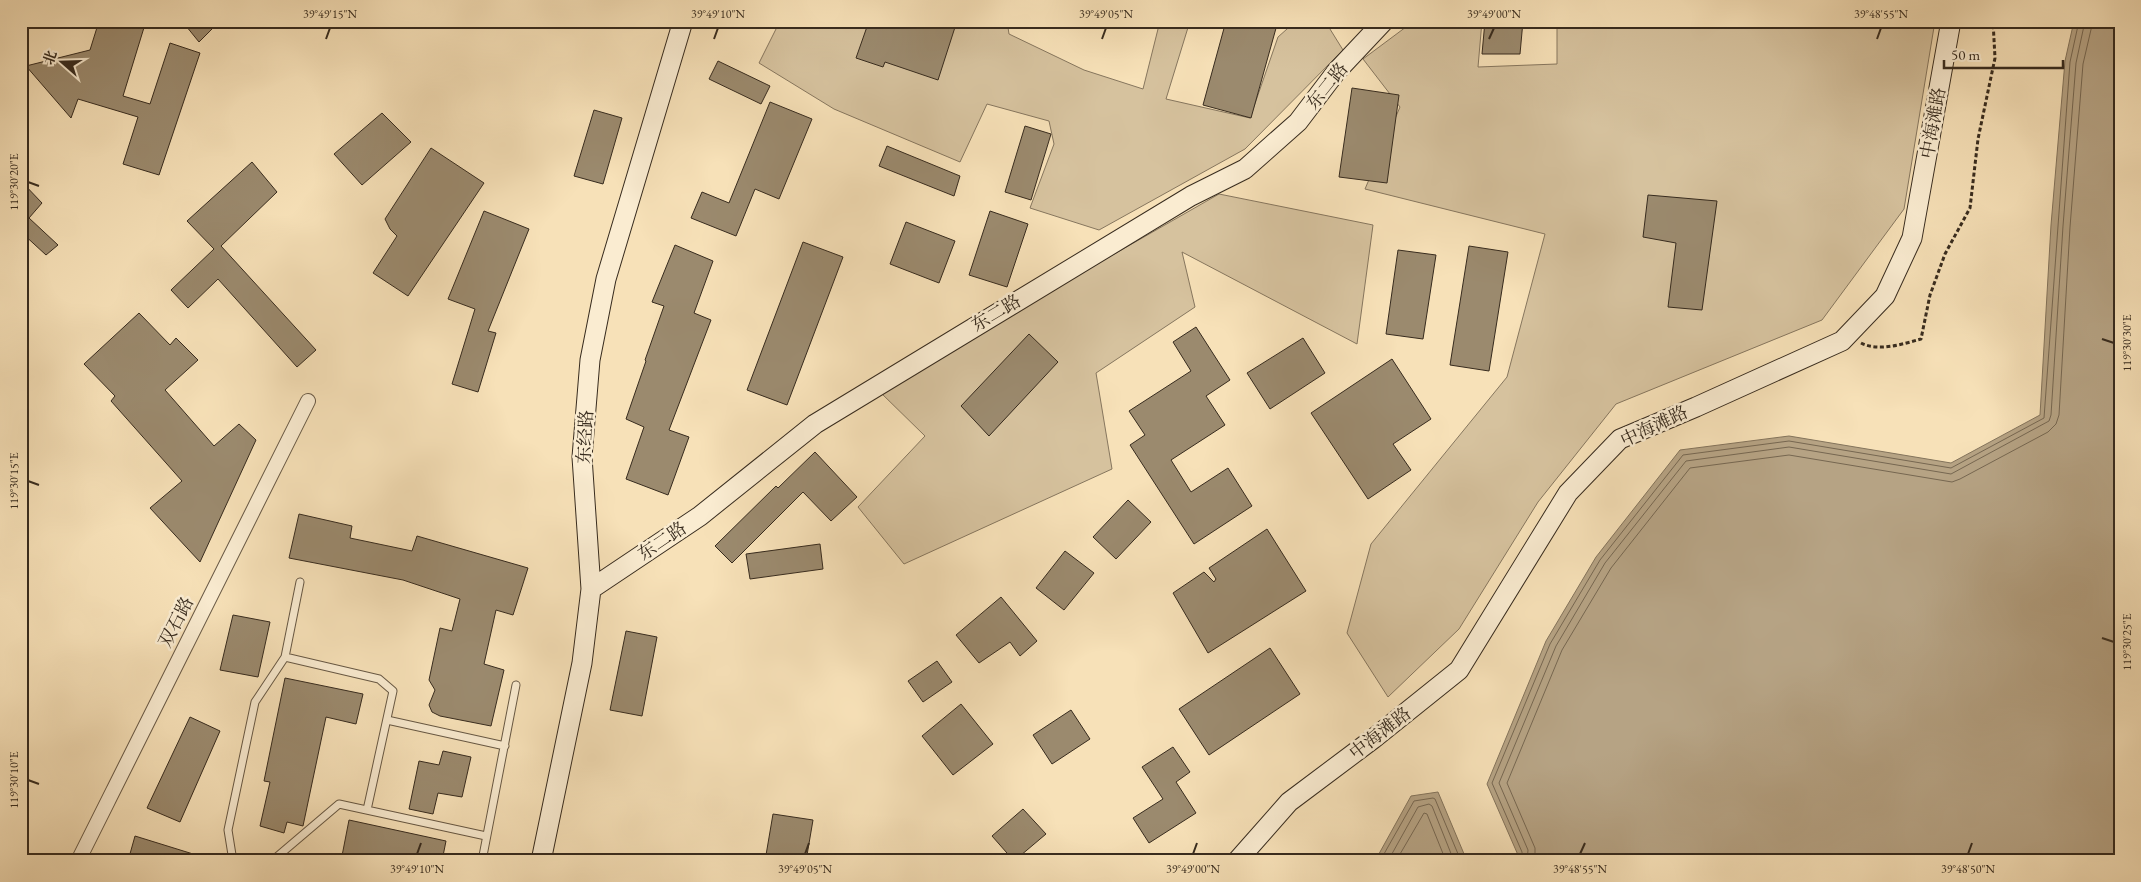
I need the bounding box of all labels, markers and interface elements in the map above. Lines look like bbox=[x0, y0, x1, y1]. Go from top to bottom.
text: 39°49'15"N bbox=[303, 6, 357, 22]
text: 39°49'10"N bbox=[691, 6, 745, 22]
text: 39°49'05"N bbox=[1079, 6, 1133, 22]
text: 39°49'00"N bbox=[1467, 6, 1521, 22]
text: 39°48'55"N bbox=[1854, 6, 1908, 22]
north arrow bbox=[38, 38, 88, 88]
scale bar bbox=[1944, 38, 2062, 70]
text: 50 m bbox=[1951, 45, 1980, 64]
text: 北 bbox=[39, 48, 61, 67]
street label: 东二路 bbox=[1301, 57, 1353, 114]
street label: 中海滩路 bbox=[1915, 85, 1950, 160]
text: 119°30'20"E bbox=[6, 153, 22, 210]
street label: 东二路 bbox=[967, 289, 1025, 336]
text: 119°30'30"E bbox=[2119, 314, 2135, 371]
street label: 中海滩路 bbox=[1616, 400, 1691, 451]
street label: 东经路 bbox=[572, 409, 597, 465]
text: 119°30'15"E bbox=[6, 452, 22, 509]
street label: 东二路 bbox=[633, 516, 691, 565]
street label: 双石路 bbox=[153, 592, 198, 651]
text: 119°30'25"E bbox=[2119, 613, 2135, 670]
street label: 中海滩路 bbox=[1344, 701, 1415, 764]
text: 119°30'10"E bbox=[6, 751, 22, 808]
text: 39°49'10"N bbox=[390, 861, 444, 877]
text: 39°49'05"N bbox=[778, 861, 832, 877]
text: 39°49'00"N bbox=[1166, 861, 1220, 877]
text: 39°48'55"N bbox=[1553, 861, 1607, 877]
text: 39°48'50"N bbox=[1941, 861, 1995, 877]

